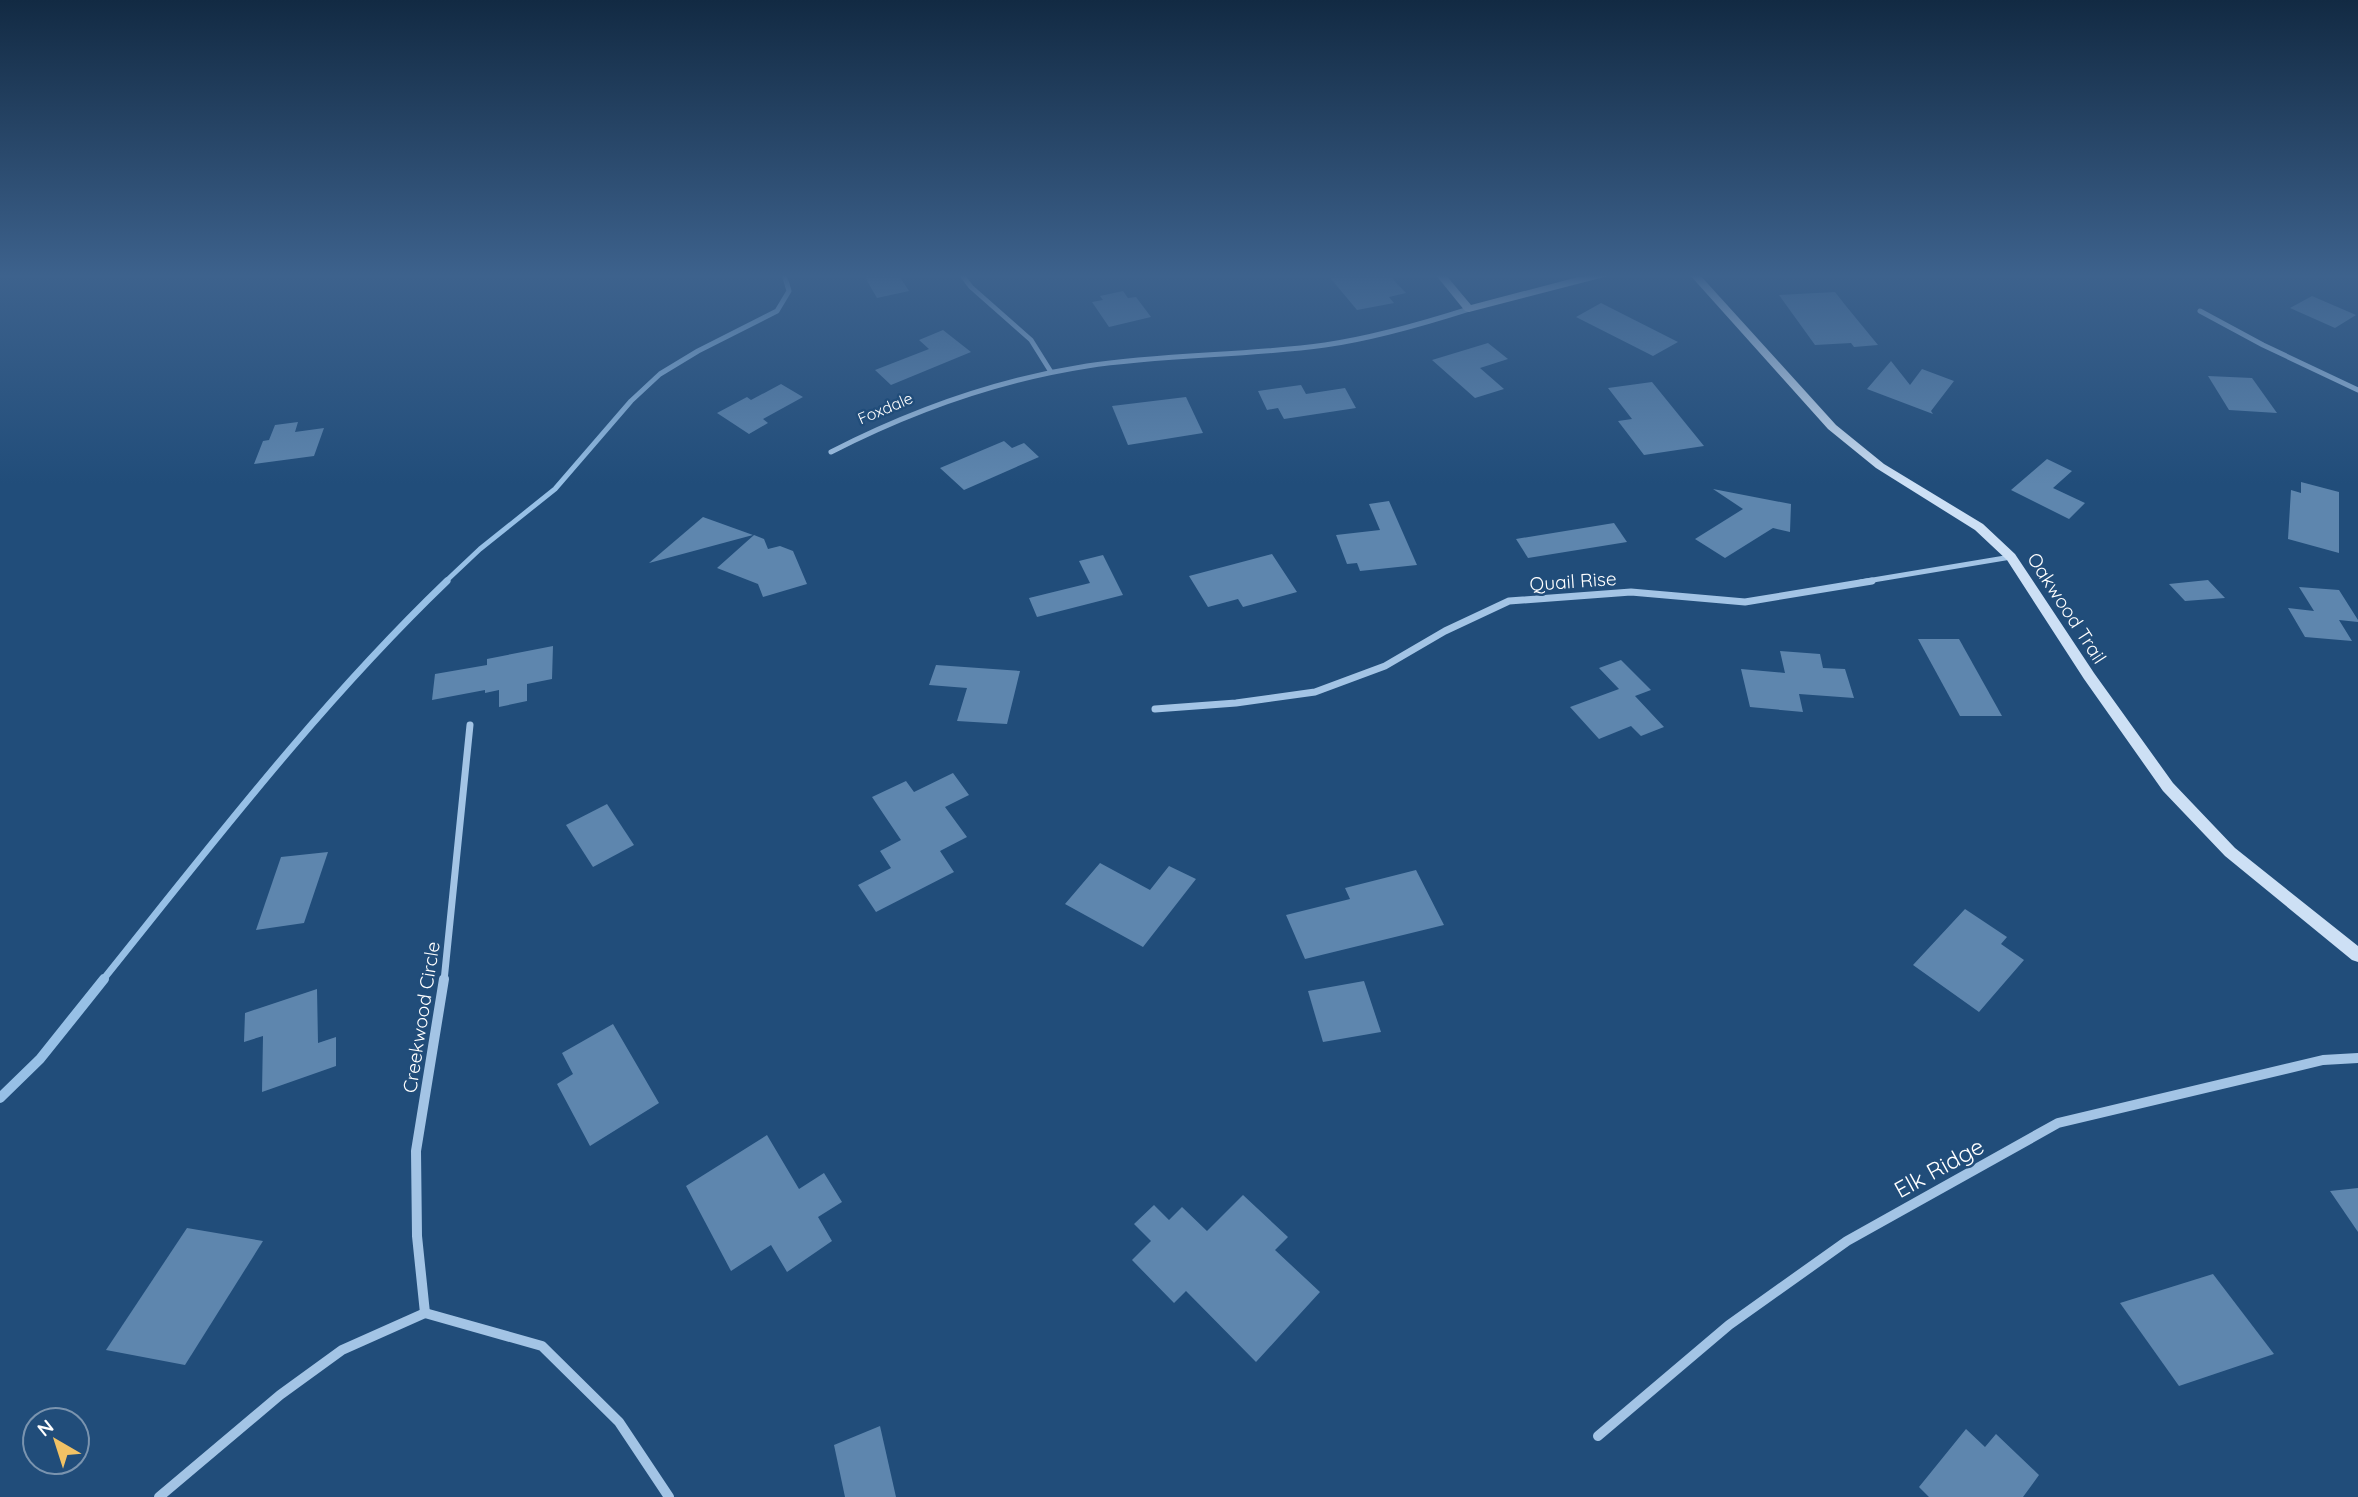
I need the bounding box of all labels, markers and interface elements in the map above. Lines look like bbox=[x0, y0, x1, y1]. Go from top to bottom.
street label: Foxdale bbox=[854, 387, 916, 429]
street label: Oakwood Trail bbox=[2022, 548, 2112, 668]
street label: Quail Rise bbox=[1529, 566, 1617, 596]
street label: Creekwood Circle bbox=[397, 940, 445, 1094]
street label: Elk Ridge bbox=[1889, 1131, 1989, 1204]
north arrow bbox=[21, 1406, 91, 1476]
text: N bbox=[32, 1414, 58, 1442]

